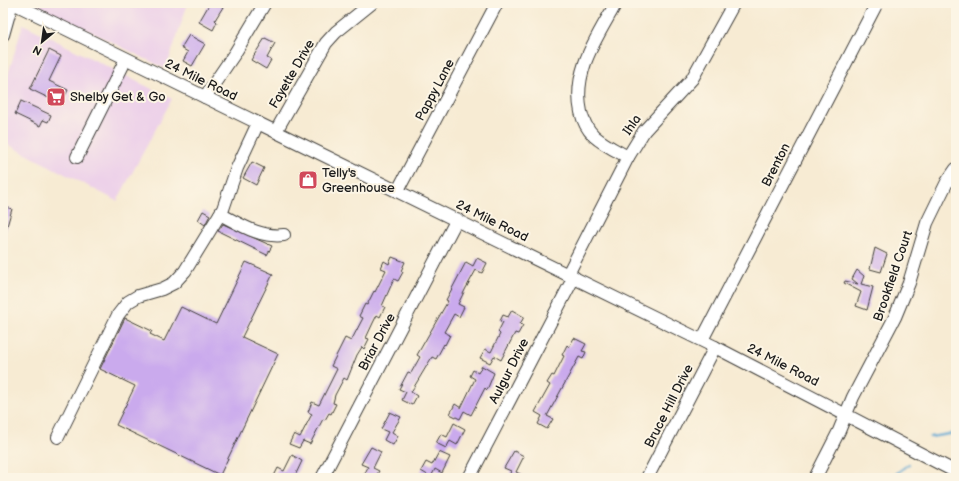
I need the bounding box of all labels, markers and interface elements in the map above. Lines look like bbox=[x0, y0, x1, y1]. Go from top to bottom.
north arrow bbox=[22, 22, 62, 62]
street label: Fayette Drive bbox=[266, 36, 318, 111]
text: N bbox=[31, 43, 44, 58]
street label: 24 Mile Road bbox=[162, 56, 240, 104]
street label: Pappy Lane bbox=[412, 56, 458, 124]
supermarket icon: Shelby Get & Go bbox=[45, 86, 67, 108]
place label: Shelby Get & Go bbox=[70, 89, 166, 105]
street label: Ihla bbox=[619, 112, 645, 138]
street label: Brenton bbox=[758, 141, 794, 189]
place label: Telly's Greenhouse bbox=[322, 165, 395, 196]
shop icon: Telly's Greenhouse bbox=[297, 169, 319, 191]
street label: 24 Mile Road bbox=[453, 197, 531, 245]
street label: Brookfield Court bbox=[870, 229, 916, 323]
street label: Briar Drive bbox=[355, 310, 399, 373]
street label: Aulgur Drive bbox=[486, 335, 532, 406]
street label: 24 Mile Road bbox=[744, 340, 822, 390]
street label: Bruce Hill Drive bbox=[641, 361, 697, 450]

